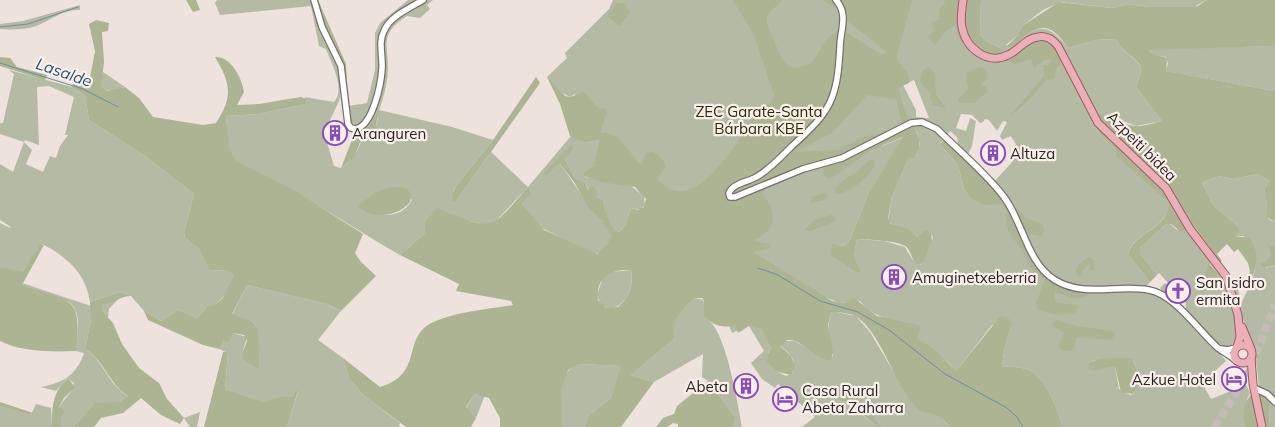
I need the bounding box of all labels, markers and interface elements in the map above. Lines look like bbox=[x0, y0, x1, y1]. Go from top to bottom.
water label: Lasalde bbox=[33, 53, 95, 91]
park label: ZEC Garate-Santa Bárbara KBE bbox=[695, 102, 823, 138]
street label: Azpeiti bidea bbox=[1103, 107, 1181, 185]
building icon: Aranguren bbox=[322, 120, 348, 146]
place label: Aranguren bbox=[352, 124, 426, 143]
building icon: Altuza bbox=[980, 140, 1006, 166]
place label: Altuza bbox=[1010, 144, 1055, 163]
building icon: Amuginetxeberria bbox=[881, 264, 907, 290]
place label: Amuginetxeberria bbox=[912, 268, 1036, 287]
place label: San Isidro ermita bbox=[1196, 273, 1265, 309]
church icon: San Isidro ermita bbox=[1165, 278, 1191, 304]
hotel icon: Azkue Hotel bbox=[1221, 366, 1247, 392]
place label: Azkue Hotel bbox=[1132, 370, 1216, 389]
building icon: Abeta bbox=[733, 373, 759, 399]
place label: Abeta bbox=[686, 377, 728, 396]
place label: Casa Rural Abeta Zaharra bbox=[802, 381, 904, 417]
hotel icon: Casa Rural Abeta Zaharra bbox=[772, 386, 798, 412]

